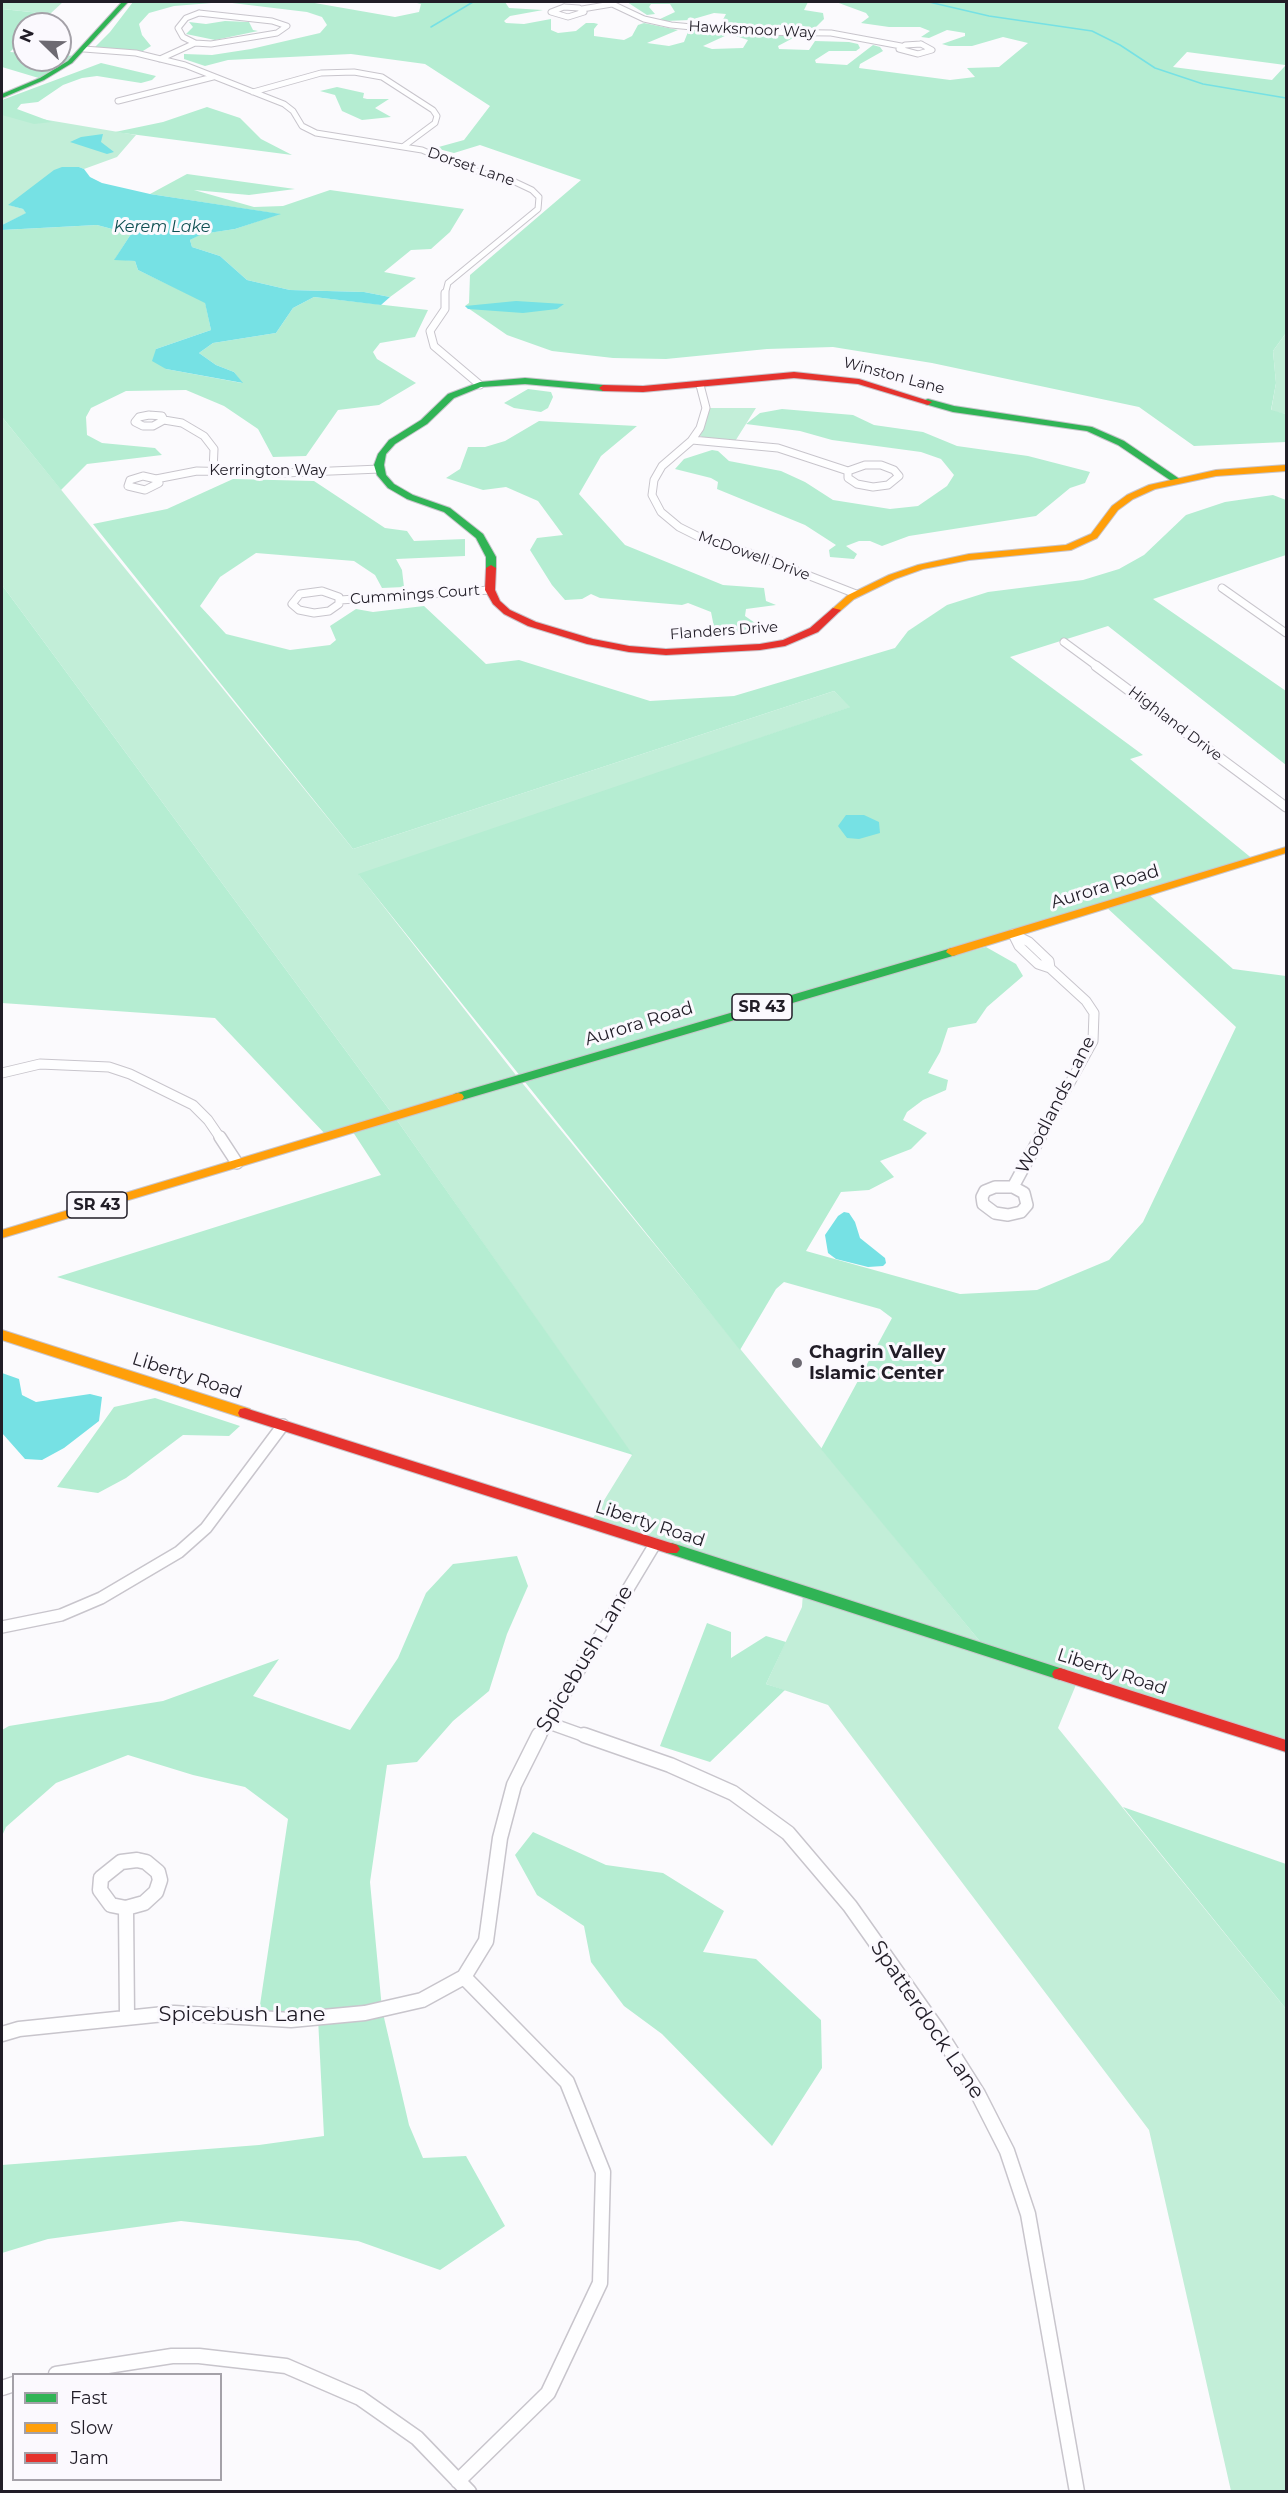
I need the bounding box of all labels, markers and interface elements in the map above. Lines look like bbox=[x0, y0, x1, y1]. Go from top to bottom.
north arrow bbox=[12, 12, 72, 72]
street label: Hawksmoor Way bbox=[688, 18, 816, 42]
text: N bbox=[16, 26, 38, 45]
street label: Dorset Lane bbox=[425, 144, 517, 190]
water label: Kerem Lake bbox=[114, 217, 210, 237]
street label: Winston Lane bbox=[841, 354, 947, 398]
street label: Kerrington Way bbox=[209, 462, 327, 480]
street label: McDowell Drive bbox=[696, 527, 812, 585]
street label: Cummings Court bbox=[349, 581, 481, 609]
street label: Flanders Drive bbox=[669, 618, 779, 644]
street label: Highland Drive bbox=[1124, 683, 1226, 765]
street label: Aurora Road bbox=[1048, 860, 1162, 914]
road number: SR 43 bbox=[732, 994, 792, 1020]
street label: Aurora Road bbox=[582, 997, 696, 1051]
street label: Woodlands Lane bbox=[1012, 1033, 1100, 1177]
road number: SR 43 bbox=[67, 1192, 127, 1218]
place label: Chagrin Valley Islamic Center bbox=[809, 1342, 945, 1384]
street label: Liberty Road bbox=[129, 1348, 245, 1404]
marker: Chagrin Valley Islamic Center bbox=[790, 1356, 804, 1370]
street label: Liberty Road bbox=[592, 1496, 708, 1552]
street label: Spicebush Lane bbox=[531, 1581, 639, 1737]
street label: Liberty Road bbox=[1054, 1644, 1170, 1700]
street label: Spatterdock Lane bbox=[865, 1936, 989, 2104]
street label: Spicebush Lane bbox=[158, 2002, 326, 2028]
legend bbox=[12, 2373, 222, 2481]
text: Fast bbox=[70, 2387, 108, 2409]
text: Slow bbox=[70, 2417, 113, 2439]
text: Jam bbox=[70, 2447, 109, 2469]

